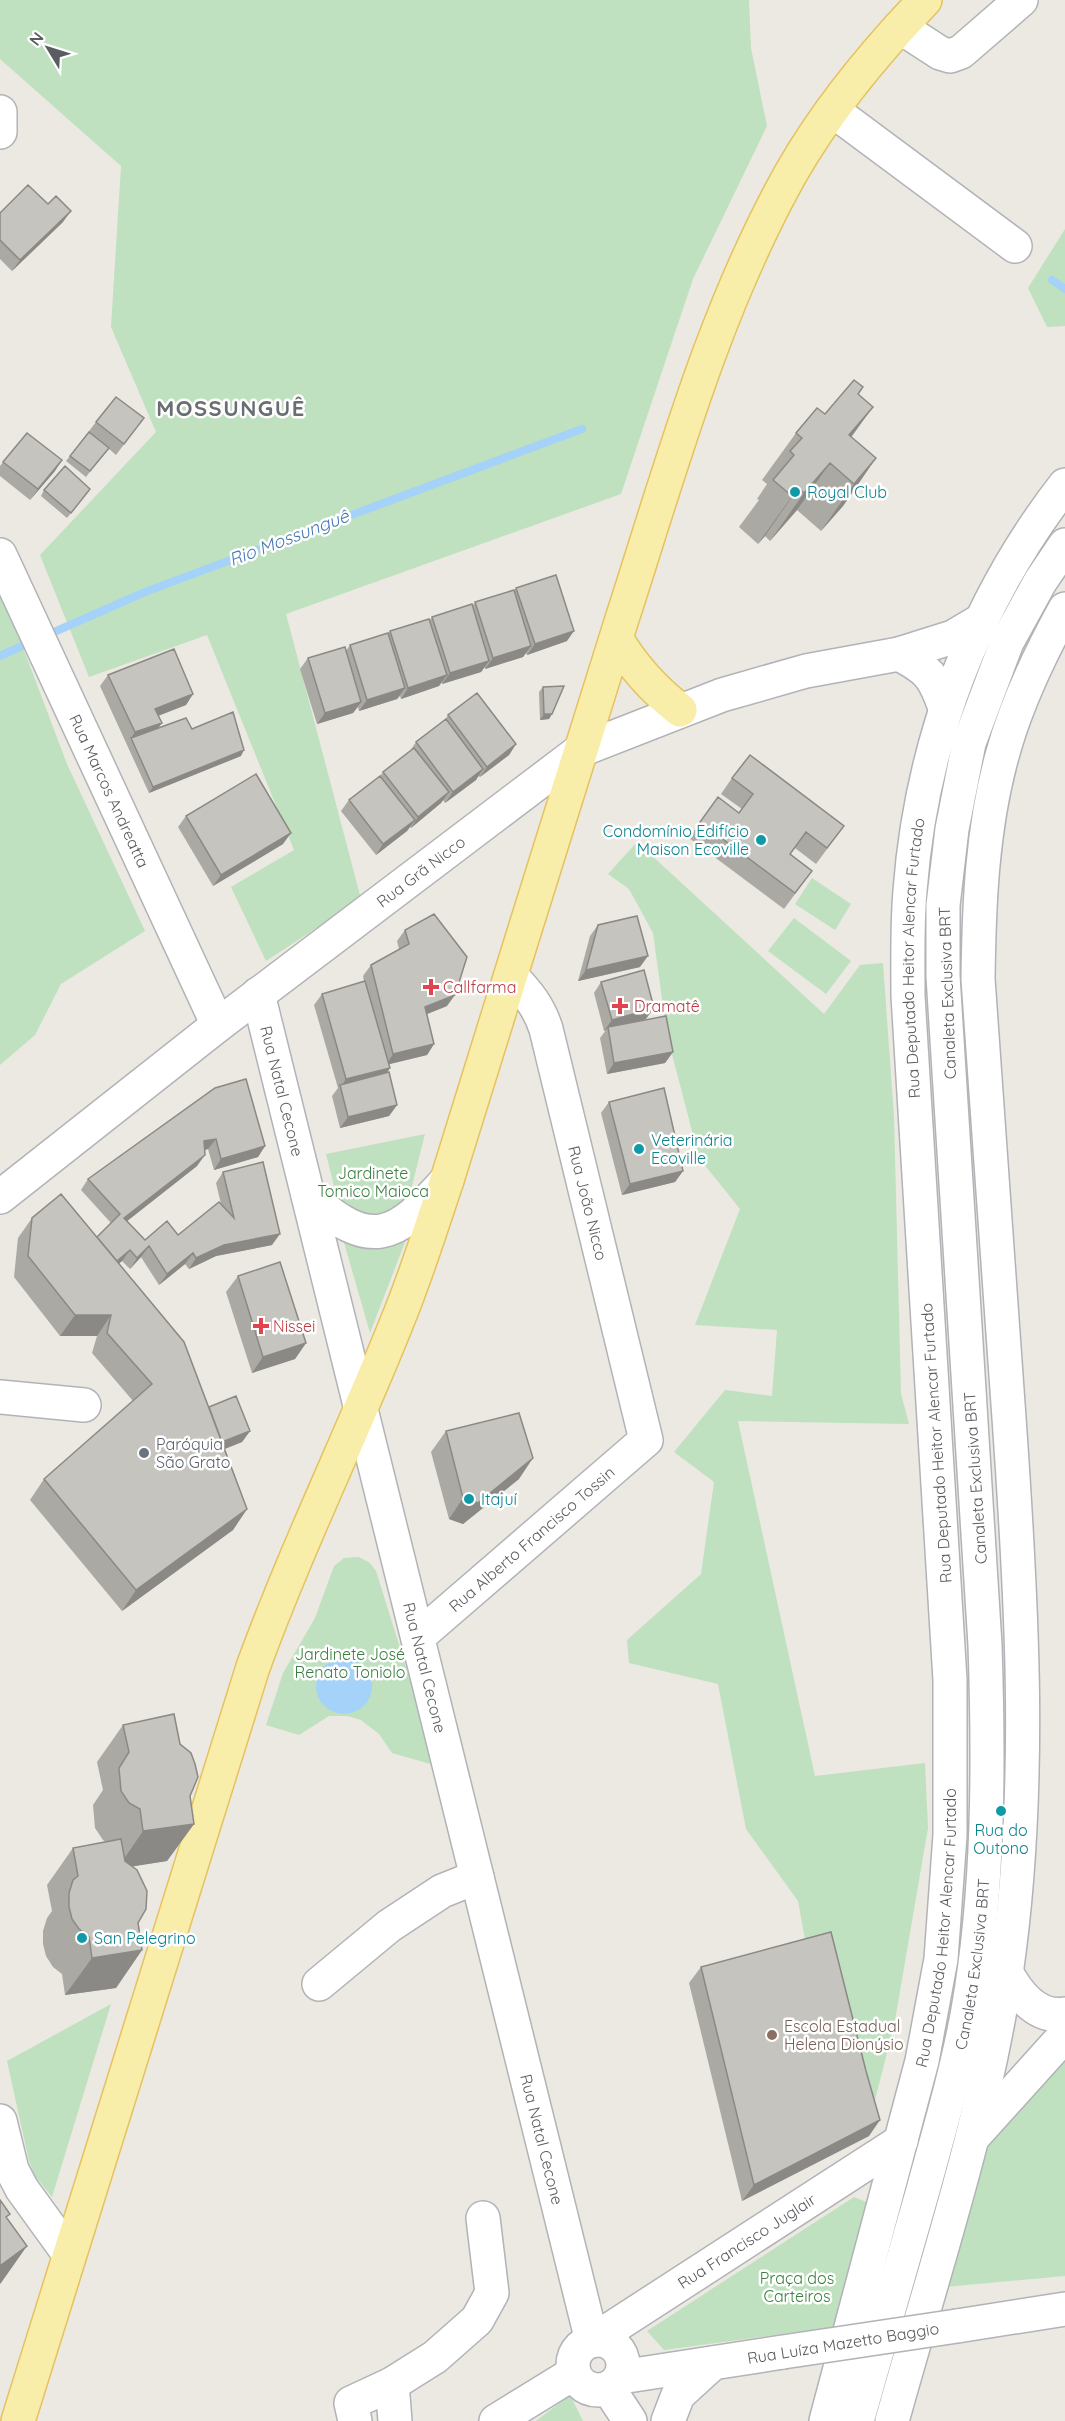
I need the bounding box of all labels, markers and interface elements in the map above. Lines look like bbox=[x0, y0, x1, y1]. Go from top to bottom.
north arrow bbox=[18, 18, 78, 78]
text: N bbox=[25, 28, 48, 50]
district label: MOSSUNGUÊ bbox=[156, 394, 306, 422]
place label: Royal Club bbox=[807, 482, 887, 502]
marker: Royal Club bbox=[788, 485, 802, 499]
water label: Rio Mossunguê bbox=[226, 504, 353, 571]
street label: Rua Marcos Andreatta bbox=[65, 711, 154, 871]
street label: Rua Deputado Heitor Alencar Furtado bbox=[898, 816, 929, 1099]
place label: Condomínio Edifício Maison Ecoville bbox=[603, 821, 749, 859]
street label: Rua Grã Nicco bbox=[372, 831, 469, 911]
marker: Condomínio Edifício Maison Ecoville bbox=[754, 833, 768, 847]
street label: Canaleta Exclusiva BRT bbox=[934, 906, 960, 1080]
place label: Callfarma bbox=[443, 977, 516, 997]
marker: Callfarma bbox=[424, 980, 438, 994]
place label: Dramatê bbox=[634, 996, 700, 1016]
marker: Dramatê bbox=[611, 997, 629, 1015]
street label: Rua Natal Cecone bbox=[256, 1024, 308, 1159]
place label: Veterinária Ecoville bbox=[651, 1130, 733, 1168]
marker: Veterinária Ecoville bbox=[632, 1142, 646, 1156]
street label: Rua João Nicco bbox=[564, 1144, 612, 1262]
park label: Jardinete Tomico Maioca bbox=[317, 1163, 429, 1201]
street label: Rua Deputado Heitor Alencar Furtado bbox=[916, 1302, 956, 1584]
place label: Nissei bbox=[273, 1316, 316, 1336]
marker: Nissei bbox=[254, 1319, 268, 1333]
street label: Canaleta Exclusiva BRT bbox=[959, 1391, 991, 1565]
place label: Paróquia São Grato bbox=[156, 1434, 231, 1472]
marker: Paróquia São Grato bbox=[137, 1446, 151, 1460]
street label: Rua Alberto Francisco Tossin bbox=[444, 1462, 619, 1616]
place label: Itajuí bbox=[481, 1489, 518, 1509]
marker: Itajuí bbox=[462, 1492, 476, 1506]
street label: Rua Natal Cecone bbox=[399, 1600, 451, 1735]
park label: Jardinete José Renato Toniolo bbox=[295, 1644, 405, 1682]
street label: Rua Deputado Heitor Alencar Furtado bbox=[911, 1788, 960, 2069]
marker: Rua do Outono bbox=[994, 1804, 1008, 1818]
place label: Rua do Outono bbox=[973, 1820, 1029, 1858]
street label: Canaleta Exclusiva BRT bbox=[950, 1877, 993, 2052]
place label: San Pelegrino bbox=[94, 1928, 196, 1948]
marker: San Pelegrino bbox=[75, 1931, 89, 1945]
place label: Escola Estadual Helena Dionýsio bbox=[784, 2016, 904, 2054]
marker: Escola Estadual Helena Dionýsio bbox=[765, 2028, 779, 2042]
street label: Rua Natal Cecone bbox=[516, 2072, 568, 2207]
street label: Rua Francisco Juglair bbox=[674, 2189, 819, 2293]
park label: Praça dos Carteiros bbox=[760, 2268, 834, 2306]
street label: Rua Luíza Mazetto Baggio bbox=[746, 2318, 940, 2368]

